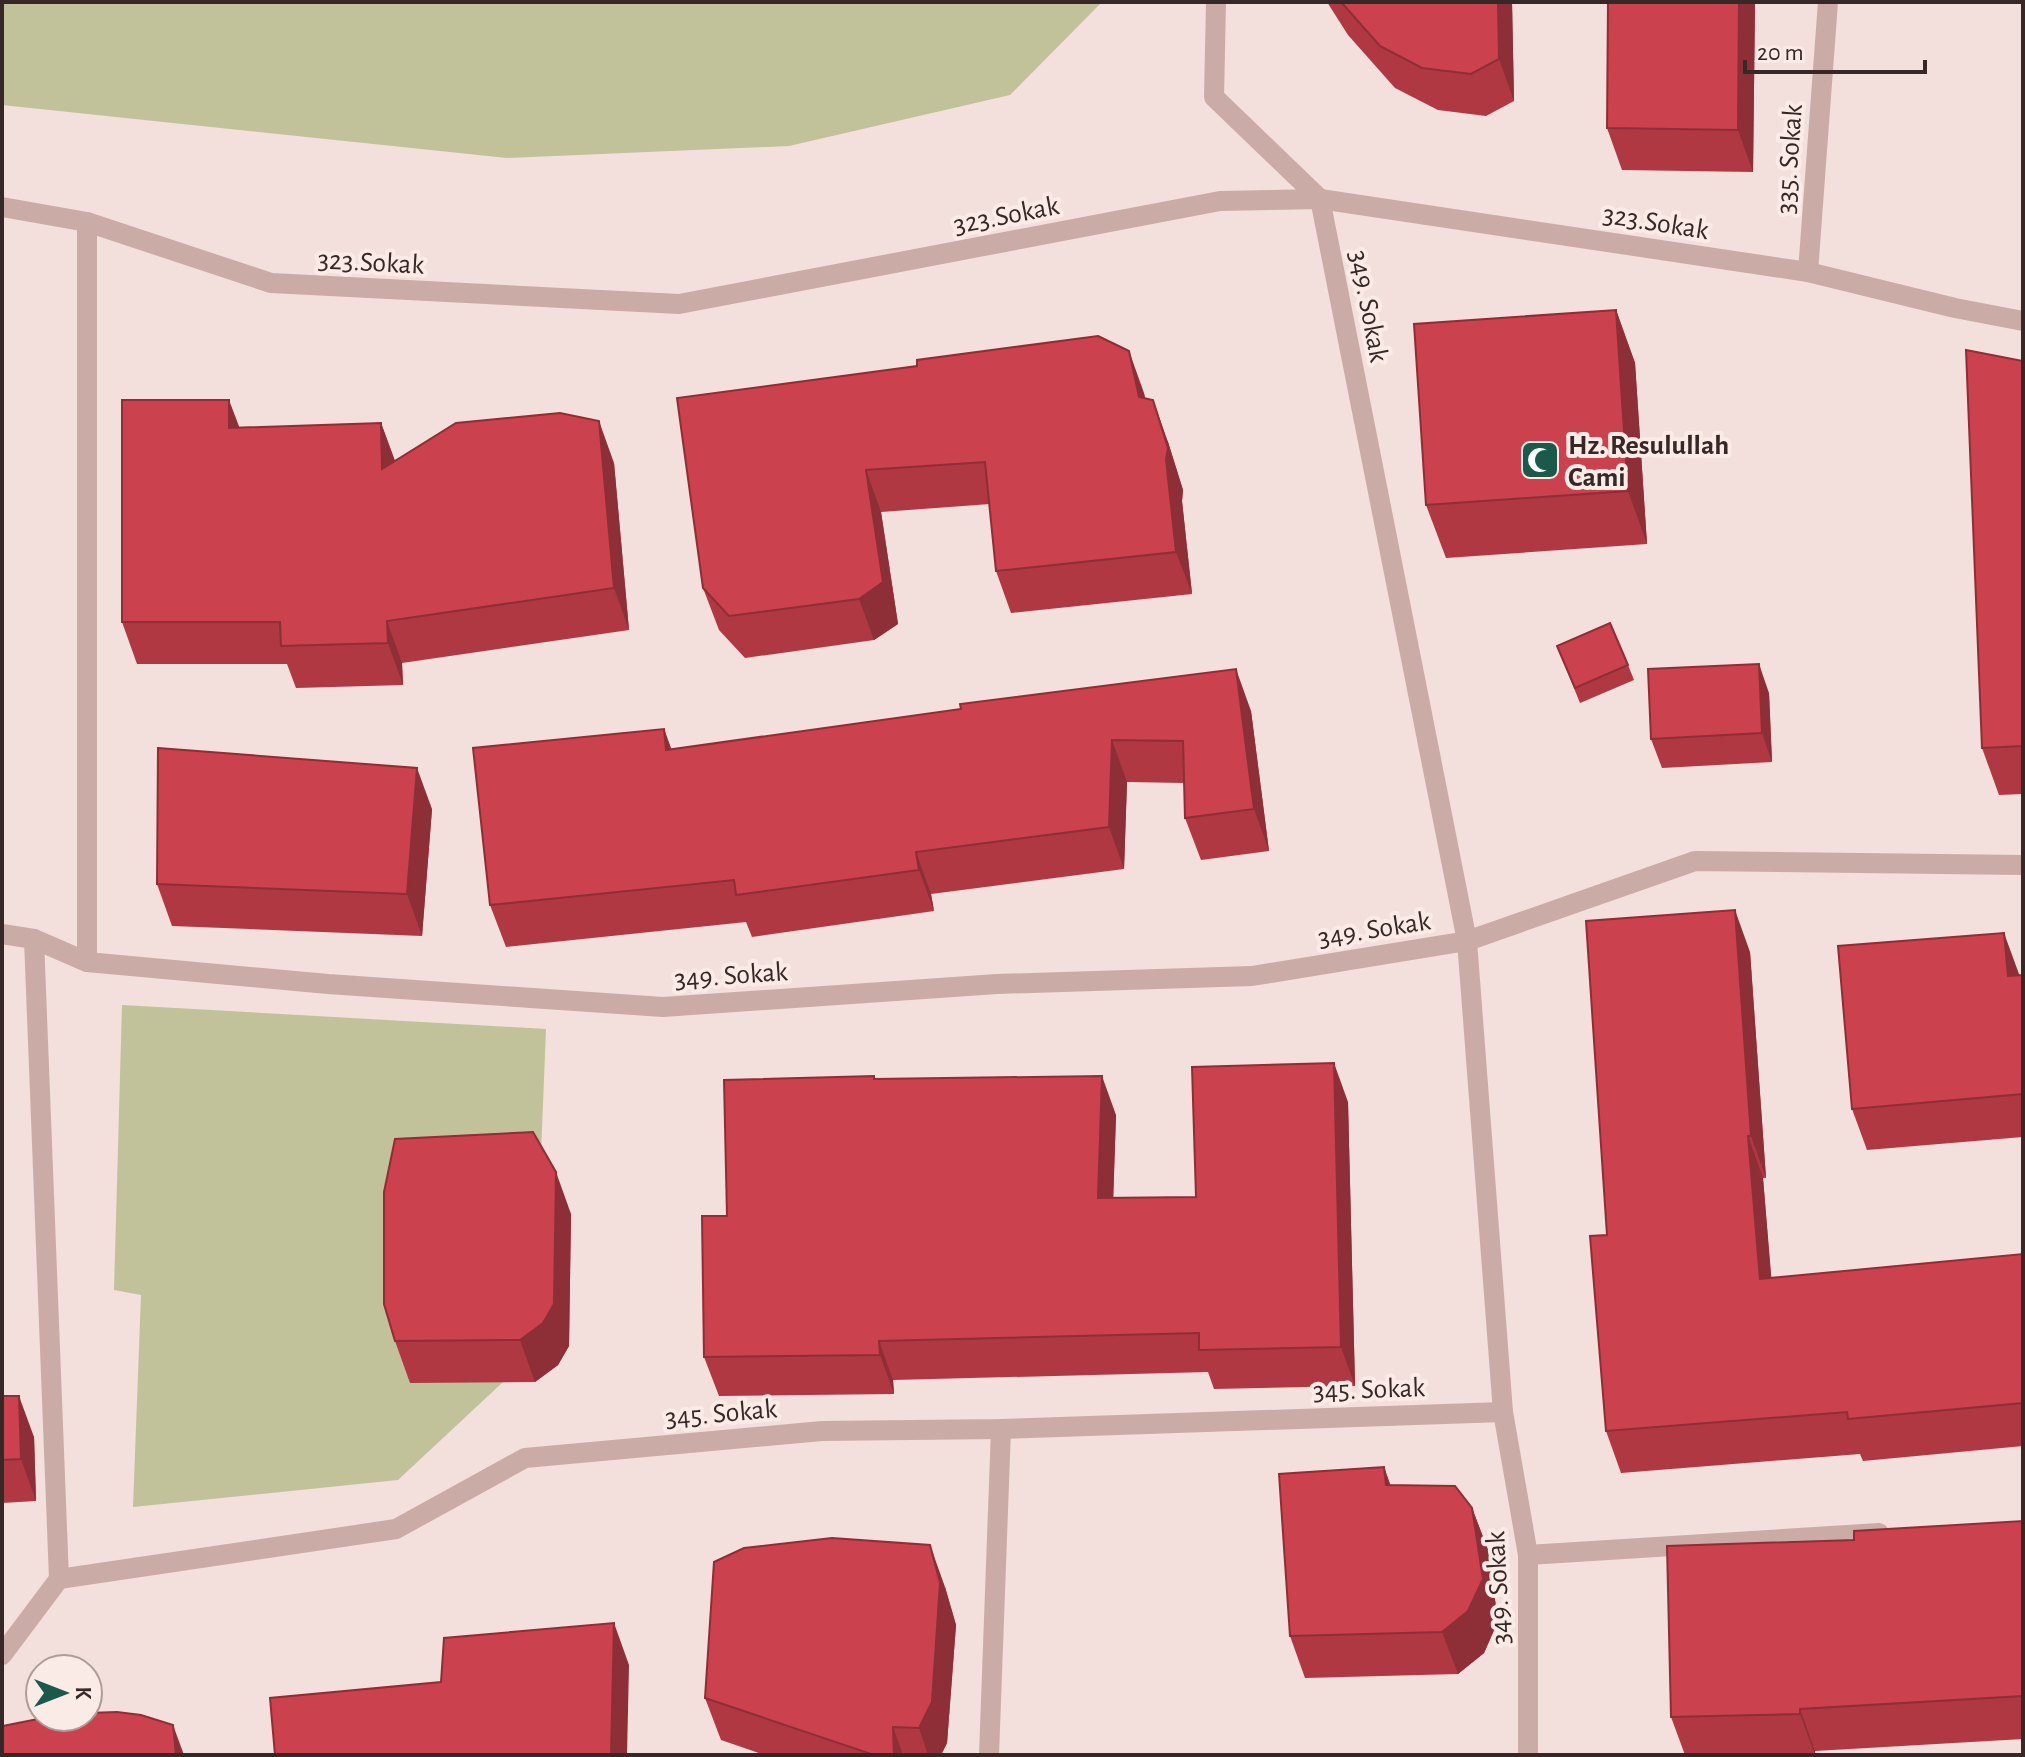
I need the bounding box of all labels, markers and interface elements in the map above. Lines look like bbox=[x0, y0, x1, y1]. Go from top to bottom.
scale bar bbox=[1745, 24, 1925, 74]
text: 20 m bbox=[1757, 41, 1804, 65]
street label: 335. Sokak bbox=[1772, 103, 1808, 215]
street label: 323.Sokak bbox=[951, 192, 1062, 240]
street label: 323.Sokak bbox=[1601, 201, 1711, 245]
street label: 323.Sokak bbox=[317, 246, 425, 280]
street label: 349. Sokak bbox=[1343, 248, 1393, 365]
place label: Hz. Resulullah Cami bbox=[1568, 432, 1729, 492]
mosque icon: Hz. Resulullah Cami bbox=[1519, 439, 1561, 481]
street label: 349. Sokak bbox=[1316, 907, 1433, 953]
street label: 349. Sokak bbox=[674, 958, 789, 994]
street label: 345. Sokak bbox=[1313, 1374, 1426, 1406]
street label: 345. Sokak bbox=[664, 1395, 778, 1433]
street label: 349. Sokak bbox=[1482, 1530, 1516, 1645]
north arrow bbox=[24, 1653, 104, 1733]
text: K bbox=[72, 1687, 94, 1701]

